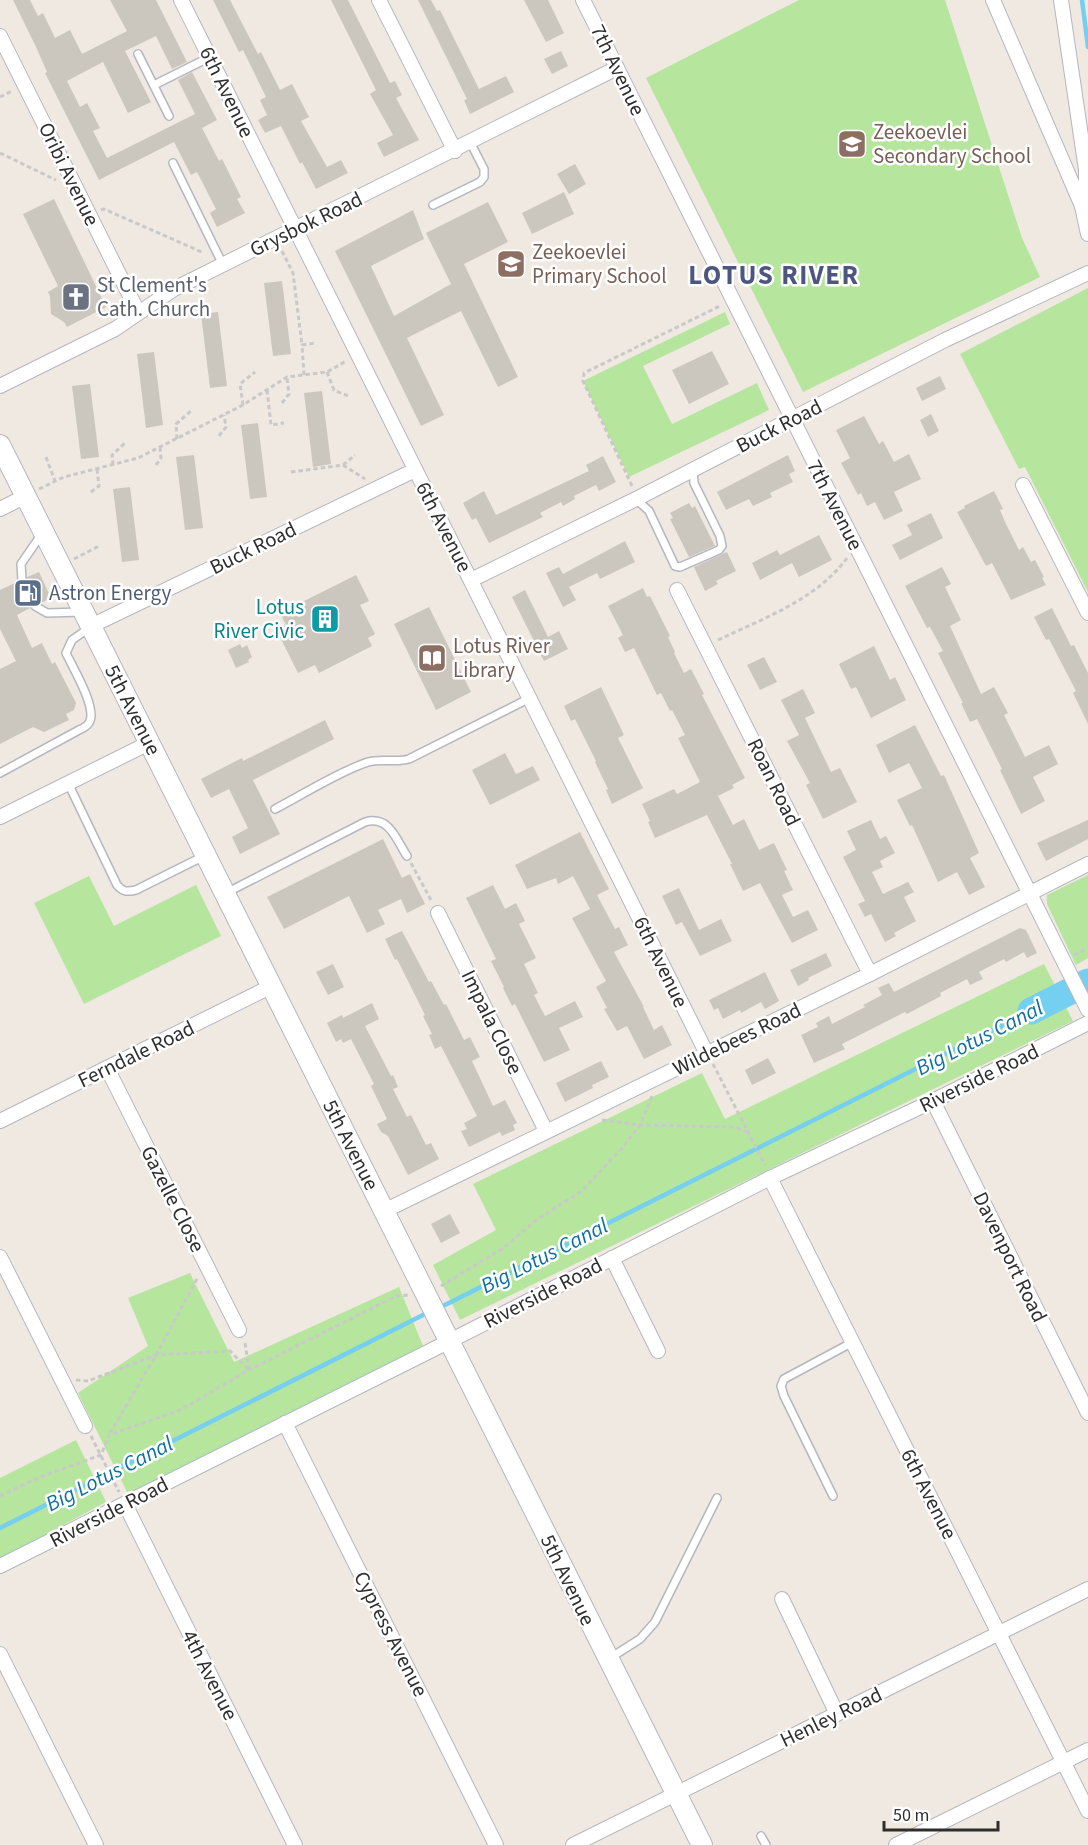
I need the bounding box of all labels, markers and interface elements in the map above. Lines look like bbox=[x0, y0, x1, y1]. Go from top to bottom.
street label: 7th Avenue bbox=[583, 19, 653, 121]
street label: 6th Avenue bbox=[192, 41, 262, 143]
street label: Oribi Avenue bbox=[31, 117, 107, 231]
place label: Zeekoevlei Secondary School bbox=[873, 117, 1031, 171]
school or university icon: Zeekoevlei Secondary School bbox=[836, 128, 868, 160]
street label: Grysbok Road bbox=[245, 184, 367, 264]
place label: Zeekoevlei Primary School bbox=[532, 237, 667, 291]
school or university icon: Zeekoevlei Primary School bbox=[495, 248, 527, 280]
district label: LOTUS RIVER bbox=[688, 256, 860, 295]
place label: St Clement's Cath. Church bbox=[97, 270, 210, 324]
church icon: St Clement's Cath. Church bbox=[60, 281, 92, 313]
street label: Buck Road bbox=[731, 392, 827, 460]
street label: 7th Avenue bbox=[799, 455, 871, 555]
street label: 6th Avenue bbox=[408, 477, 480, 577]
street label: Buck Road bbox=[205, 514, 301, 582]
fuel station icon: Astron Energy bbox=[12, 577, 44, 609]
place label: Astron Energy bbox=[49, 578, 171, 608]
place label: Lotus River Civic bbox=[214, 592, 304, 646]
building icon: Lotus River Civic bbox=[309, 603, 341, 635]
place label: Lotus River Library bbox=[453, 631, 551, 685]
library icon: Lotus River Library bbox=[416, 642, 448, 674]
street label: 5th Avenue bbox=[97, 660, 169, 760]
street label: Roan Road bbox=[740, 733, 808, 831]
street label: 6th Avenue bbox=[626, 911, 696, 1013]
street label: Impala Close bbox=[454, 965, 530, 1079]
water label: Big Lotus Canal bbox=[910, 992, 1049, 1084]
street label: Wildebees Road bbox=[668, 995, 806, 1083]
street label: Ferndale Road bbox=[73, 1013, 199, 1095]
street label: Riverside Road bbox=[914, 1036, 1044, 1120]
street label: 5th Avenue bbox=[315, 1095, 387, 1195]
street label: Gazelle Close bbox=[133, 1141, 213, 1257]
street label: Davenport Road bbox=[965, 1187, 1055, 1327]
water label: Big Lotus Canal bbox=[475, 1210, 614, 1302]
street label: Riverside Road bbox=[478, 1250, 608, 1336]
water label: Big Lotus Canal bbox=[40, 1428, 179, 1520]
street label: 6th Avenue bbox=[893, 1444, 965, 1544]
street label: Riverside Road bbox=[44, 1469, 174, 1555]
street label: 5th Avenue bbox=[533, 1529, 603, 1631]
street label: Cypress Avenue bbox=[346, 1566, 436, 1702]
street label: 4th Avenue bbox=[174, 1625, 246, 1725]
street label: Henley Road bbox=[775, 1679, 887, 1755]
scale bar bbox=[884, 1794, 998, 1832]
text: 50 m bbox=[893, 1803, 929, 1828]

